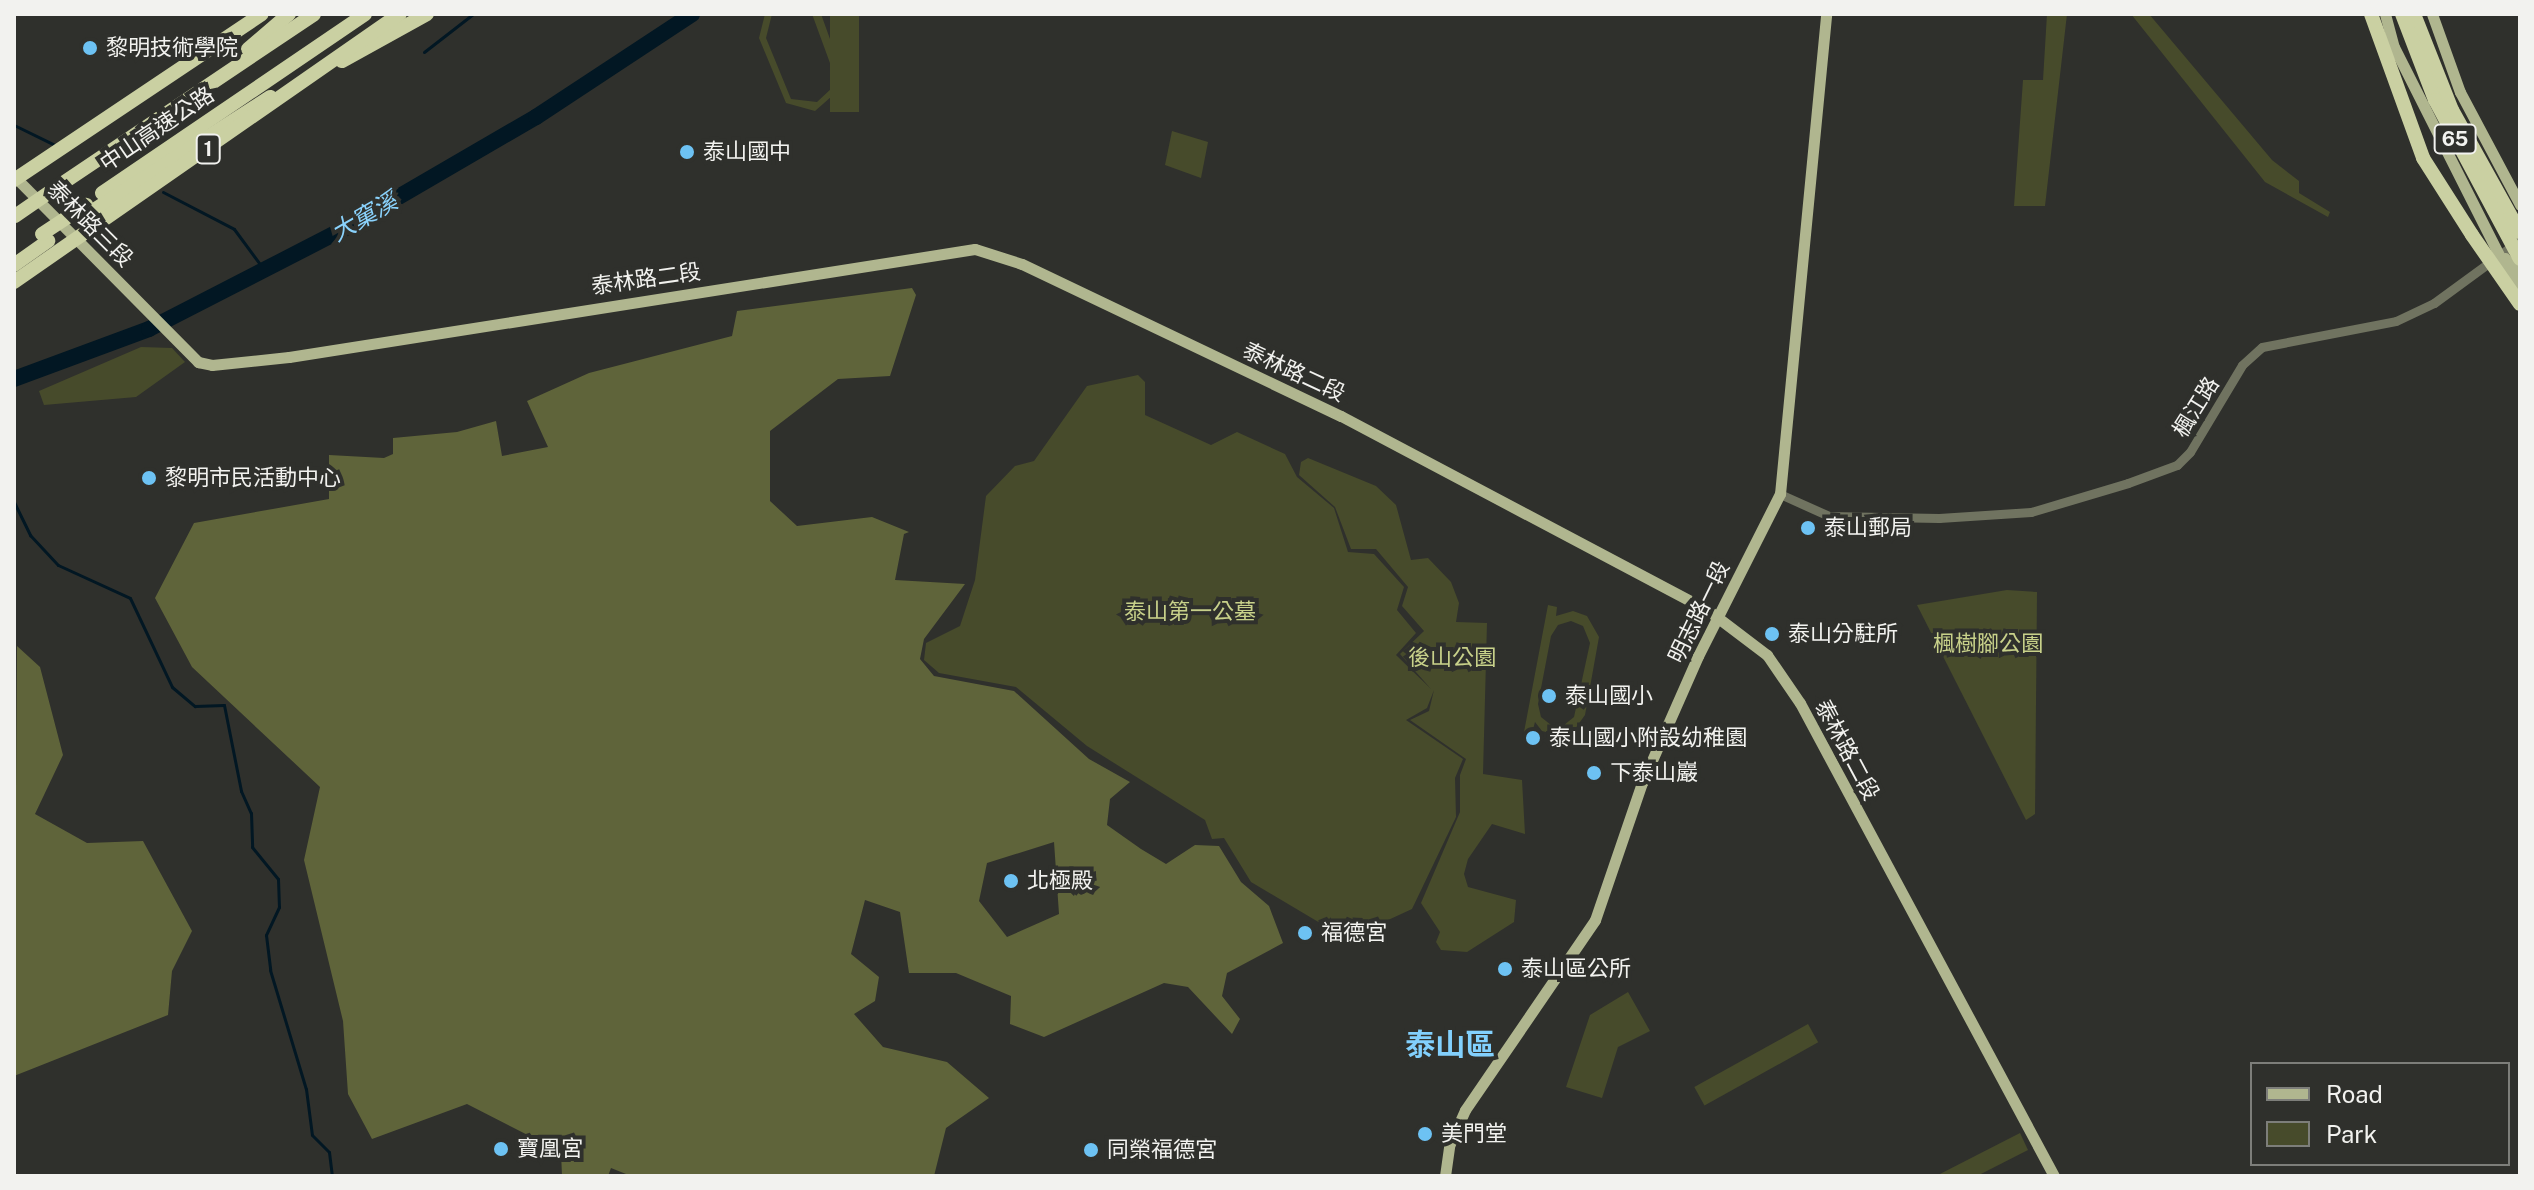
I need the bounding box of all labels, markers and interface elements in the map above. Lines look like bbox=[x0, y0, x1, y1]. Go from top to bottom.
place label: 黎明技術學院 bbox=[106, 35, 238, 61]
marker: 黎明技術學院 bbox=[81, 39, 99, 57]
street label: 中山高速公路 bbox=[95, 81, 219, 177]
road number: 65 bbox=[2433, 123, 2477, 155]
road number: 1 bbox=[194, 133, 222, 165]
place label: 泰山國中 bbox=[703, 139, 791, 165]
marker: 泰山國中 bbox=[678, 143, 696, 161]
street label: 泰林路三段 bbox=[42, 176, 138, 272]
water label: 大窠溪 bbox=[326, 187, 402, 247]
street label: 泰林路二段 bbox=[590, 258, 702, 300]
street label: 泰林路二段 bbox=[1239, 337, 1349, 407]
street label: 楓江路 bbox=[2167, 372, 2225, 442]
place label: 黎明市民活動中心 bbox=[165, 465, 341, 491]
marker: 黎明市民活動中心 bbox=[140, 469, 158, 487]
place label: 泰山郵局 bbox=[1824, 515, 1912, 541]
marker: 泰山郵局 bbox=[1799, 519, 1817, 537]
street label: 明志路一段 bbox=[1663, 557, 1735, 667]
park label: 泰山第一公墓 bbox=[1124, 599, 1256, 625]
place label: 泰山分駐所 bbox=[1788, 621, 1898, 647]
marker: 泰山分駐所 bbox=[1763, 625, 1781, 643]
park label: 楓樹腳公園 bbox=[1933, 631, 2043, 657]
park label: 後山公園 bbox=[1408, 645, 1496, 671]
place label: 泰山國小 bbox=[1565, 683, 1653, 709]
marker: 泰山國小 bbox=[1540, 687, 1558, 705]
street label: 泰林路二段 bbox=[1810, 695, 1884, 805]
place label: 泰山國小附設幼稚園 bbox=[1549, 725, 1747, 751]
marker: 泰山國小附設幼稚園 bbox=[1524, 729, 1542, 747]
place label: 下泰山巖 bbox=[1610, 760, 1698, 786]
marker: 下泰山巖 bbox=[1585, 764, 1603, 782]
place label: 北極殿 bbox=[1027, 868, 1093, 894]
marker: 北極殿 bbox=[1002, 872, 1020, 890]
place label: 福德宮 bbox=[1321, 920, 1387, 946]
marker: 福德宮 bbox=[1296, 924, 1314, 942]
place label: 泰山區公所 bbox=[1521, 956, 1631, 982]
marker: 泰山區公所 bbox=[1496, 960, 1514, 978]
district label: 泰山區 bbox=[1405, 1026, 1495, 1062]
legend bbox=[2250, 1062, 2510, 1166]
text: Road bbox=[2326, 1080, 2383, 1108]
text: Park bbox=[2326, 1120, 2377, 1148]
place label: 美門堂 bbox=[1441, 1121, 1507, 1147]
marker: 美門堂 bbox=[1416, 1125, 1434, 1143]
place label: 寶凰宮 bbox=[517, 1136, 583, 1162]
place label: 同榮福德宮 bbox=[1107, 1137, 1217, 1163]
marker: 寶凰宮 bbox=[492, 1140, 510, 1158]
marker: 同榮福德宮 bbox=[1082, 1141, 1100, 1159]

